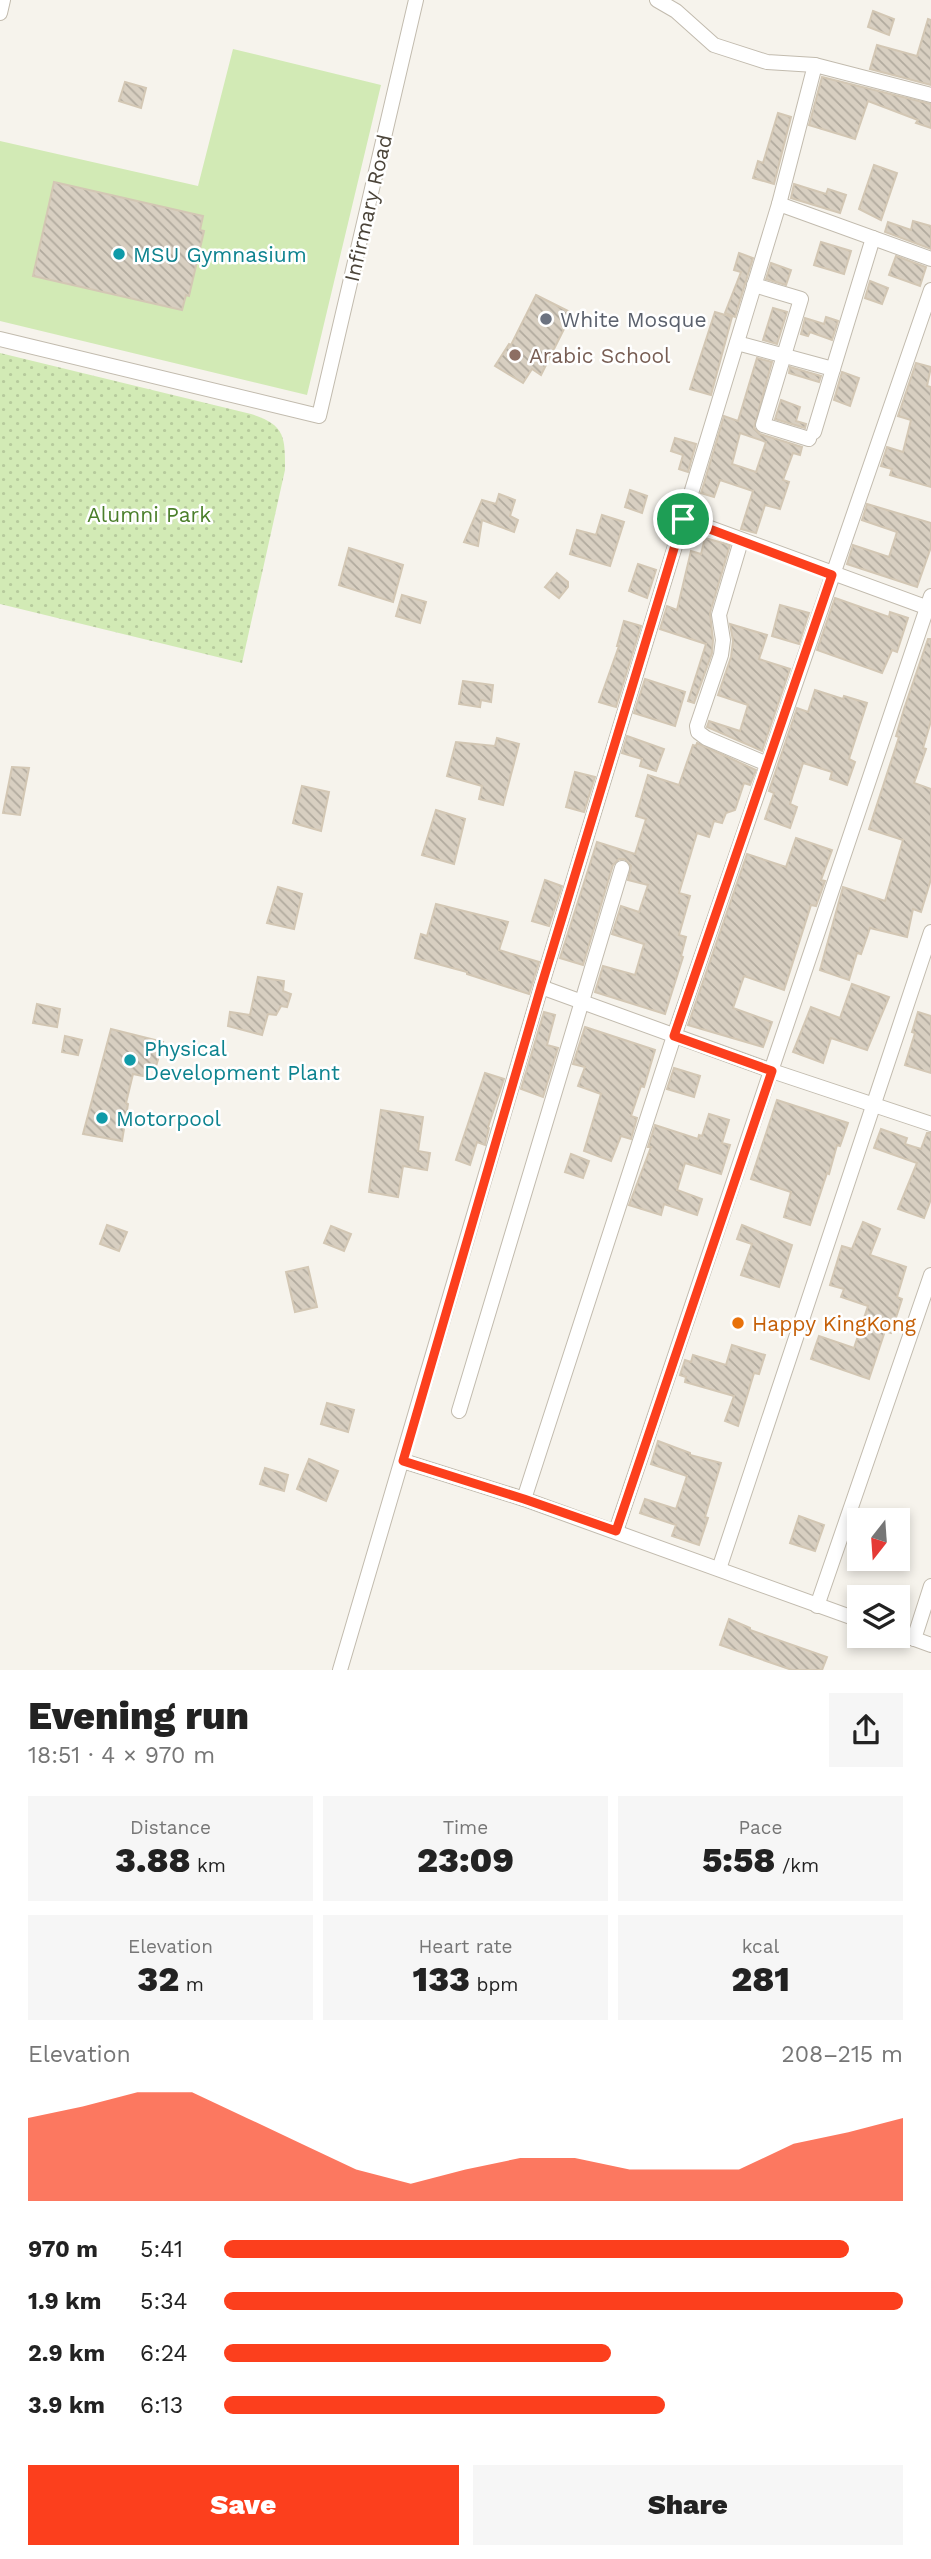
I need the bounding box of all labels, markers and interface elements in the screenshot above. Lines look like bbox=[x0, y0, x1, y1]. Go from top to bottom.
street label: Infirmary Road bbox=[339, 132, 397, 284]
place label: MSU Gymnasium bbox=[133, 242, 307, 267]
marker: MSU Gymnasium bbox=[111, 246, 127, 262]
place label: White Mosque bbox=[560, 307, 707, 332]
marker: White Mosque bbox=[538, 311, 554, 327]
place label: Arabic School bbox=[529, 343, 671, 368]
marker: Arabic School bbox=[507, 347, 523, 363]
pin bbox=[653, 489, 713, 549]
icon: arrive bbox=[664, 500, 702, 538]
park label: Alumni Park bbox=[87, 502, 211, 527]
place label: Physical Development Plant bbox=[144, 1036, 340, 1085]
marker: Physical Development Plant bbox=[122, 1052, 138, 1068]
place label: Motorpool bbox=[116, 1106, 222, 1131]
marker: Motorpool bbox=[94, 1110, 110, 1126]
place label: Happy KingKong bbox=[752, 1311, 917, 1336]
marker: Happy KingKong bbox=[730, 1315, 746, 1331]
north arrow bbox=[847, 1508, 910, 1572]
map controls bbox=[847, 1508, 910, 1648]
button: layers bbox=[847, 1585, 910, 1648]
button: share bbox=[829, 1693, 903, 1767]
text: Evening run bbox=[28, 1694, 249, 1738]
text: 18:51 · 4 × 970 m bbox=[28, 1742, 215, 1769]
text: Distance bbox=[130, 1816, 211, 1839]
text: Time bbox=[443, 1816, 488, 1839]
text: Pace bbox=[739, 1816, 782, 1839]
text: 3.88 bbox=[115, 1839, 191, 1881]
text: 23:09 bbox=[417, 1839, 514, 1881]
text: 5:58 bbox=[702, 1839, 775, 1881]
text: km bbox=[191, 1854, 226, 1877]
text: /km bbox=[775, 1854, 819, 1877]
text: Elevation bbox=[128, 1935, 213, 1958]
text: Heart rate bbox=[419, 1935, 512, 1958]
text: kcal bbox=[742, 1935, 779, 1958]
text: 32 bbox=[137, 1958, 179, 2000]
text: 133 bbox=[413, 1958, 470, 2000]
text: 281 bbox=[731, 1958, 790, 2000]
text: m bbox=[179, 1973, 204, 1996]
text: bpm bbox=[470, 1973, 518, 1996]
text: Elevation bbox=[28, 2041, 131, 2068]
text: 208–215 m bbox=[781, 2041, 903, 2068]
text: 970 m bbox=[28, 2236, 98, 2263]
text: 5:41 bbox=[140, 2236, 183, 2263]
text: 1.9 km bbox=[28, 2288, 101, 2315]
text: 5:34 bbox=[140, 2288, 188, 2315]
text: 2.9 km bbox=[28, 2340, 105, 2367]
text: 6:24 bbox=[140, 2340, 188, 2367]
text: 3.9 km bbox=[28, 2392, 105, 2419]
text: 6:13 bbox=[140, 2392, 183, 2419]
button: Save bbox=[28, 2465, 459, 2545]
button: Share bbox=[473, 2465, 903, 2545]

